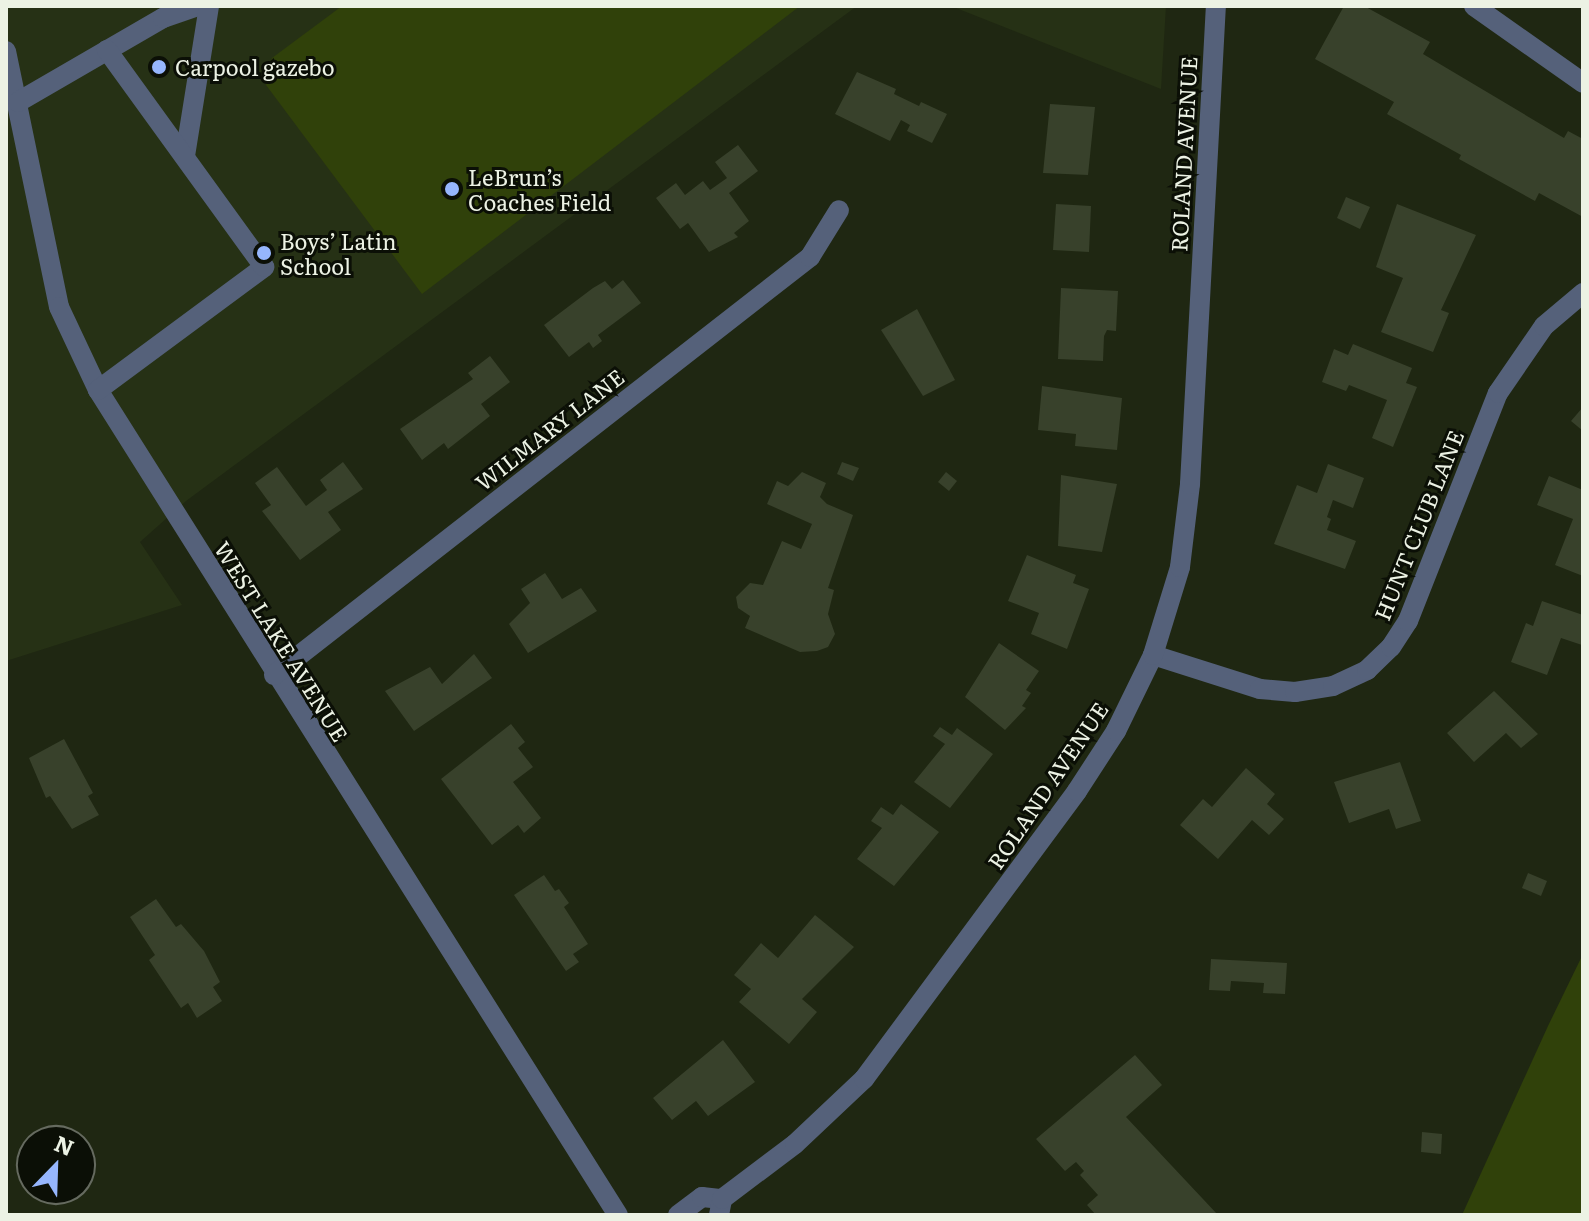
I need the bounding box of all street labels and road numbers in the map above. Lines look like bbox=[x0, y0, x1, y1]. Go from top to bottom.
street label: ROLAND AVENUE bbox=[1165, 55, 1201, 253]
street label: WILMARY LANE bbox=[469, 363, 629, 495]
street label: HUNT CLUB LANE bbox=[1368, 426, 1468, 624]
street label: WEST LAKE AVENUE bbox=[210, 536, 354, 746]
street label: ROLAND AVENUE bbox=[981, 696, 1113, 874]

